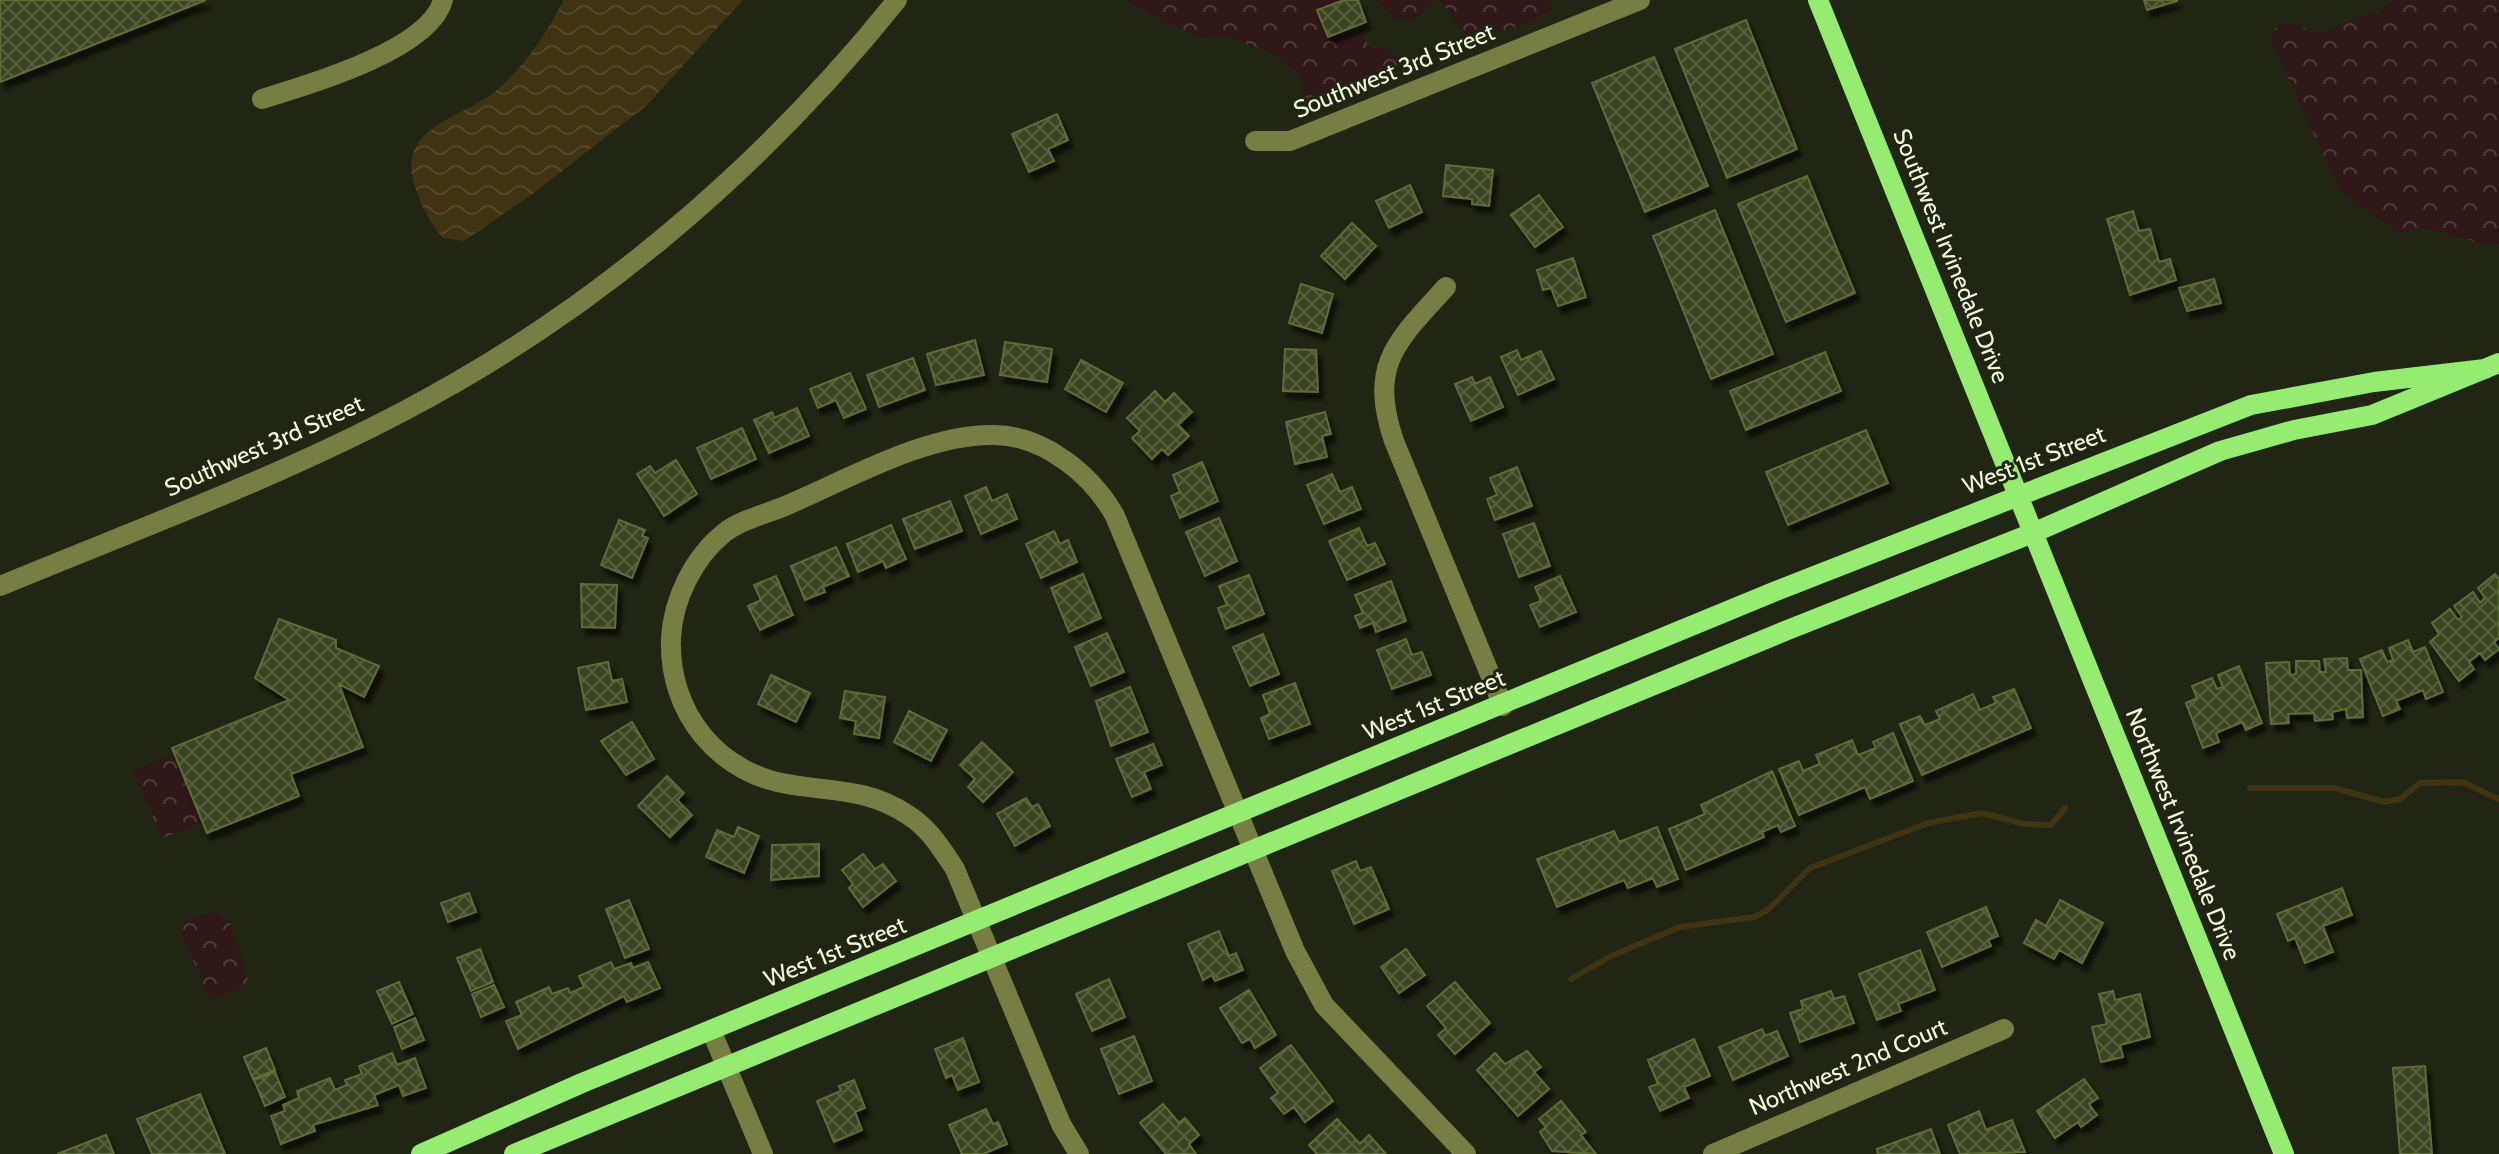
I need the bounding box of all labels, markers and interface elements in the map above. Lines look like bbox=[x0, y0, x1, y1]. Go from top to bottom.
street label: Southwest 3rd Street bbox=[1289, 17, 1499, 124]
street label: Southwest Irvinedale Drive bbox=[1887, 124, 2016, 387]
street label: Southwest 3rd Street bbox=[160, 389, 368, 502]
street label: West 1st Street bbox=[1958, 419, 2109, 500]
street label: West 1st Street bbox=[1359, 663, 1509, 746]
street label: Northwest Irvinedale Drive bbox=[2120, 704, 2247, 964]
street label: West 1st Street bbox=[760, 910, 910, 993]
street label: Northwest 2nd Court bbox=[1745, 1012, 1951, 1121]

